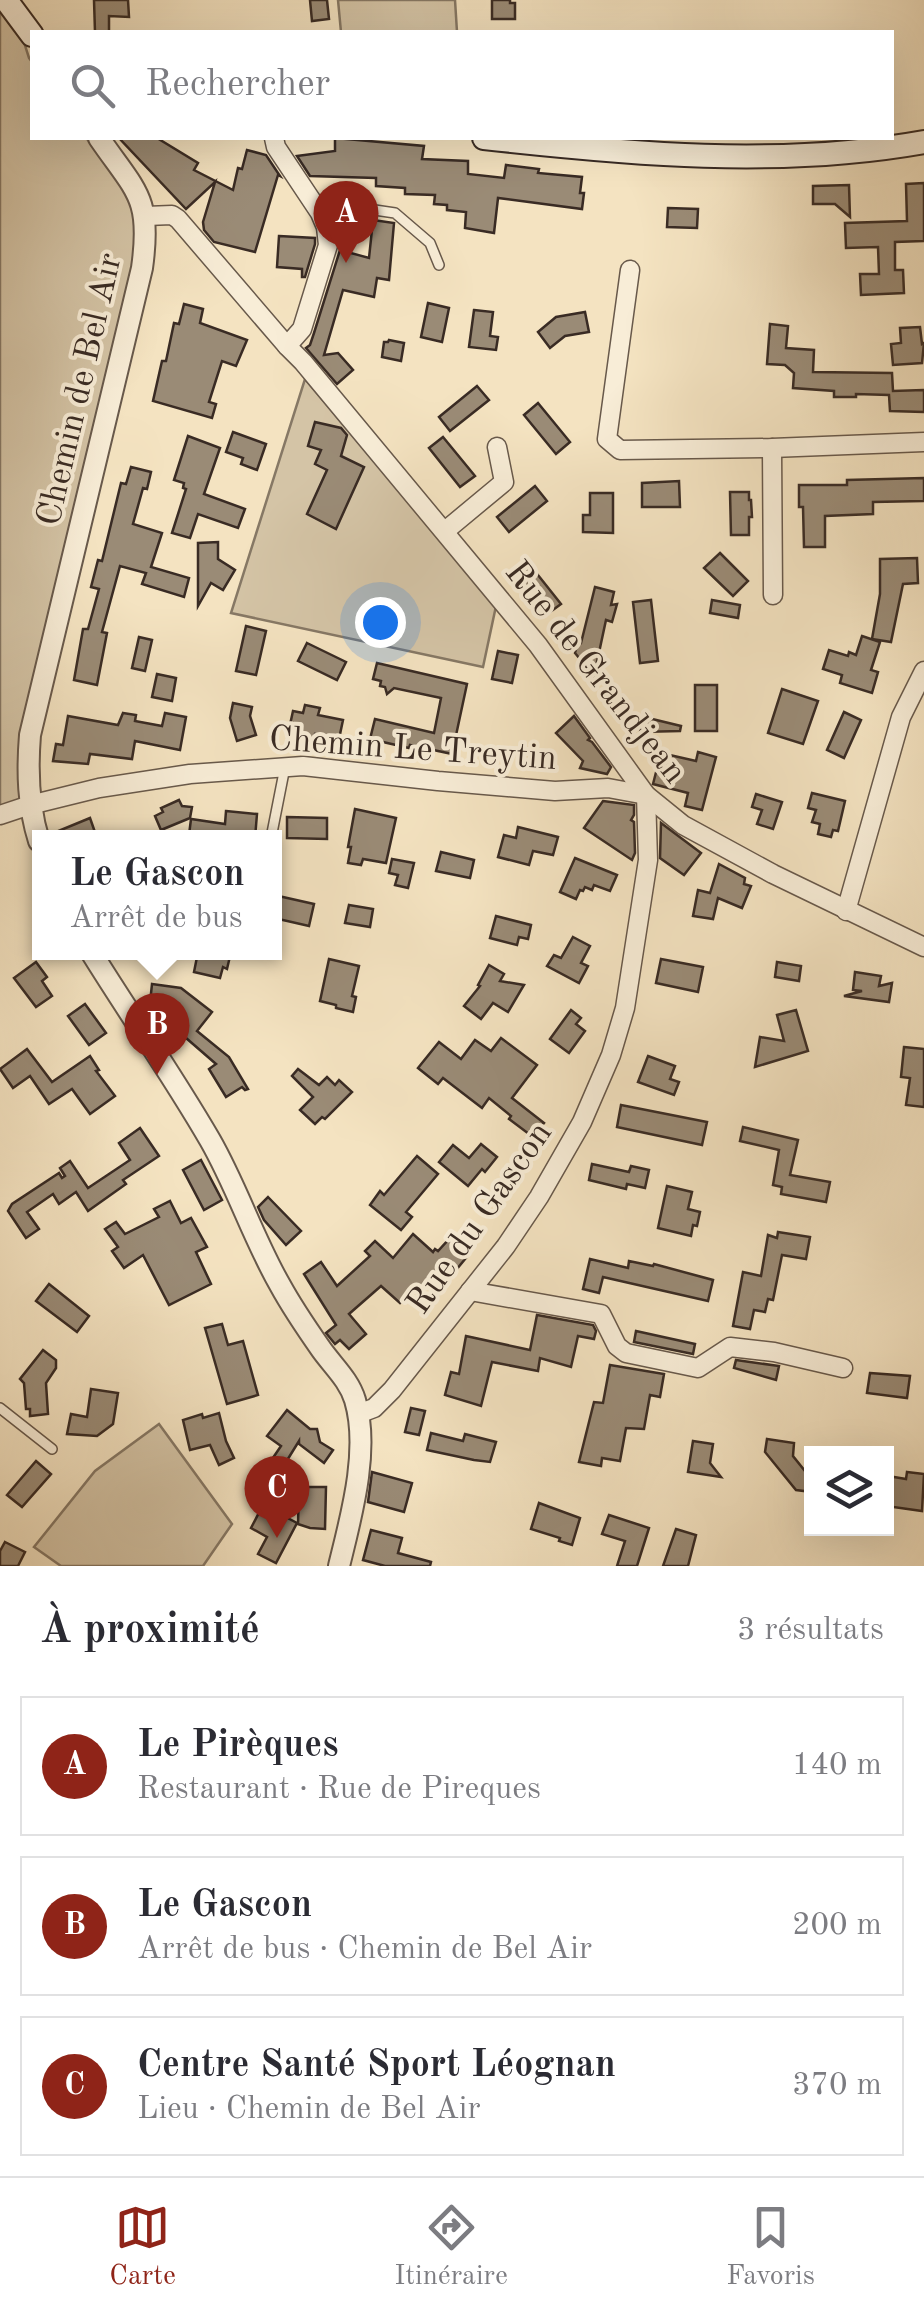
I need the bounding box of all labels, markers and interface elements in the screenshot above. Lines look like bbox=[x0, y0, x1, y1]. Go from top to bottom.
search box bbox=[30, 30, 894, 140]
icon: search bbox=[65, 58, 120, 113]
text: Rechercher bbox=[145, 66, 330, 104]
pin: A bbox=[314, 180, 378, 263]
street label: Chemin de Bel Air bbox=[32, 250, 129, 529]
street label: Rue de Grandjean bbox=[498, 555, 692, 790]
your location bbox=[355, 597, 406, 648]
street label: Chemin Le Treytin bbox=[268, 722, 558, 777]
popup bbox=[32, 830, 282, 960]
text: Le Gascon bbox=[69, 856, 245, 894]
text: Arrêt de bus bbox=[69, 903, 243, 935]
pin: B bbox=[124, 992, 190, 1075]
street label: Rue du Gascon bbox=[401, 1116, 559, 1321]
map controls bbox=[804, 1446, 894, 1536]
button: layers bbox=[804, 1446, 894, 1536]
pin: C bbox=[244, 1456, 310, 1538]
text: À proximité bbox=[40, 1610, 260, 1652]
text: 3 résultats bbox=[737, 1615, 884, 1647]
text: Le Pirèques bbox=[137, 1727, 338, 1765]
text: A bbox=[62, 1750, 87, 1782]
text: 140 m bbox=[792, 1750, 882, 1782]
text: Restaurant · Rue de Pireques bbox=[137, 1774, 541, 1806]
text: Le Gascon bbox=[137, 1887, 312, 1925]
text: B bbox=[63, 1910, 86, 1942]
text: 200 m bbox=[792, 1910, 882, 1942]
text: Arrêt de bus · Chemin de Bel Air bbox=[137, 1934, 592, 1966]
text: Centre Santé Sport Léognan bbox=[137, 2047, 616, 2085]
text: C bbox=[64, 2070, 85, 2102]
text: 370 m bbox=[792, 2070, 882, 2102]
text: Lieu · Chemin de Bel Air bbox=[137, 2094, 481, 2126]
tab: Carte bbox=[109, 2200, 176, 2295]
tab: Itinéraire bbox=[394, 2200, 508, 2295]
tab: Favoris bbox=[726, 2200, 815, 2295]

